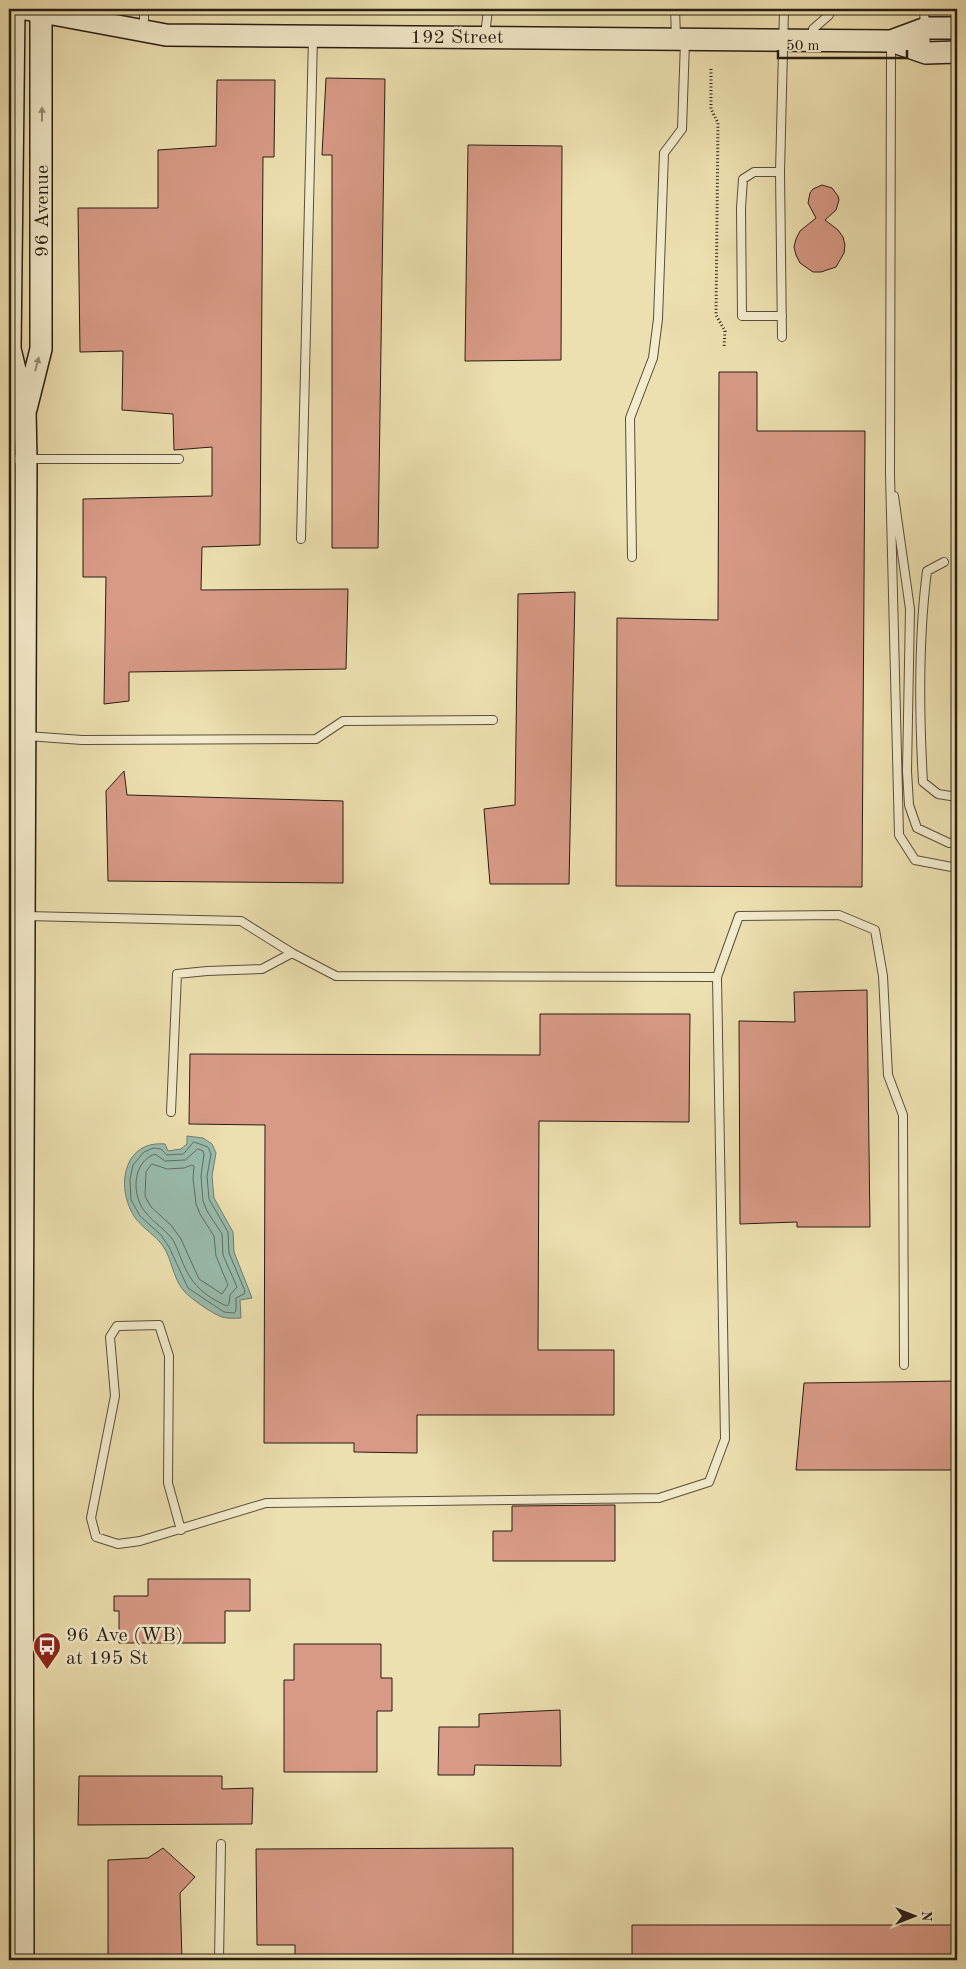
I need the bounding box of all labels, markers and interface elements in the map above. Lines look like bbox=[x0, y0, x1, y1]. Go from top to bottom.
street label: 192 Street bbox=[410, 28, 504, 48]
scale bar bbox=[778, 28, 907, 60]
text: 50 m bbox=[786, 39, 820, 54]
one-way arrow bbox=[38, 106, 46, 122]
street label: 96 Avenue bbox=[33, 165, 53, 257]
one-way arrow bbox=[34, 357, 42, 372]
place label: 96 Ave (WB) at 195 St bbox=[66, 1626, 183, 1669]
bus stop icon: 96 Ave (WB) at 195 St bbox=[32, 1631, 62, 1670]
north arrow bbox=[888, 1892, 938, 1942]
text: N bbox=[919, 1911, 933, 1922]

